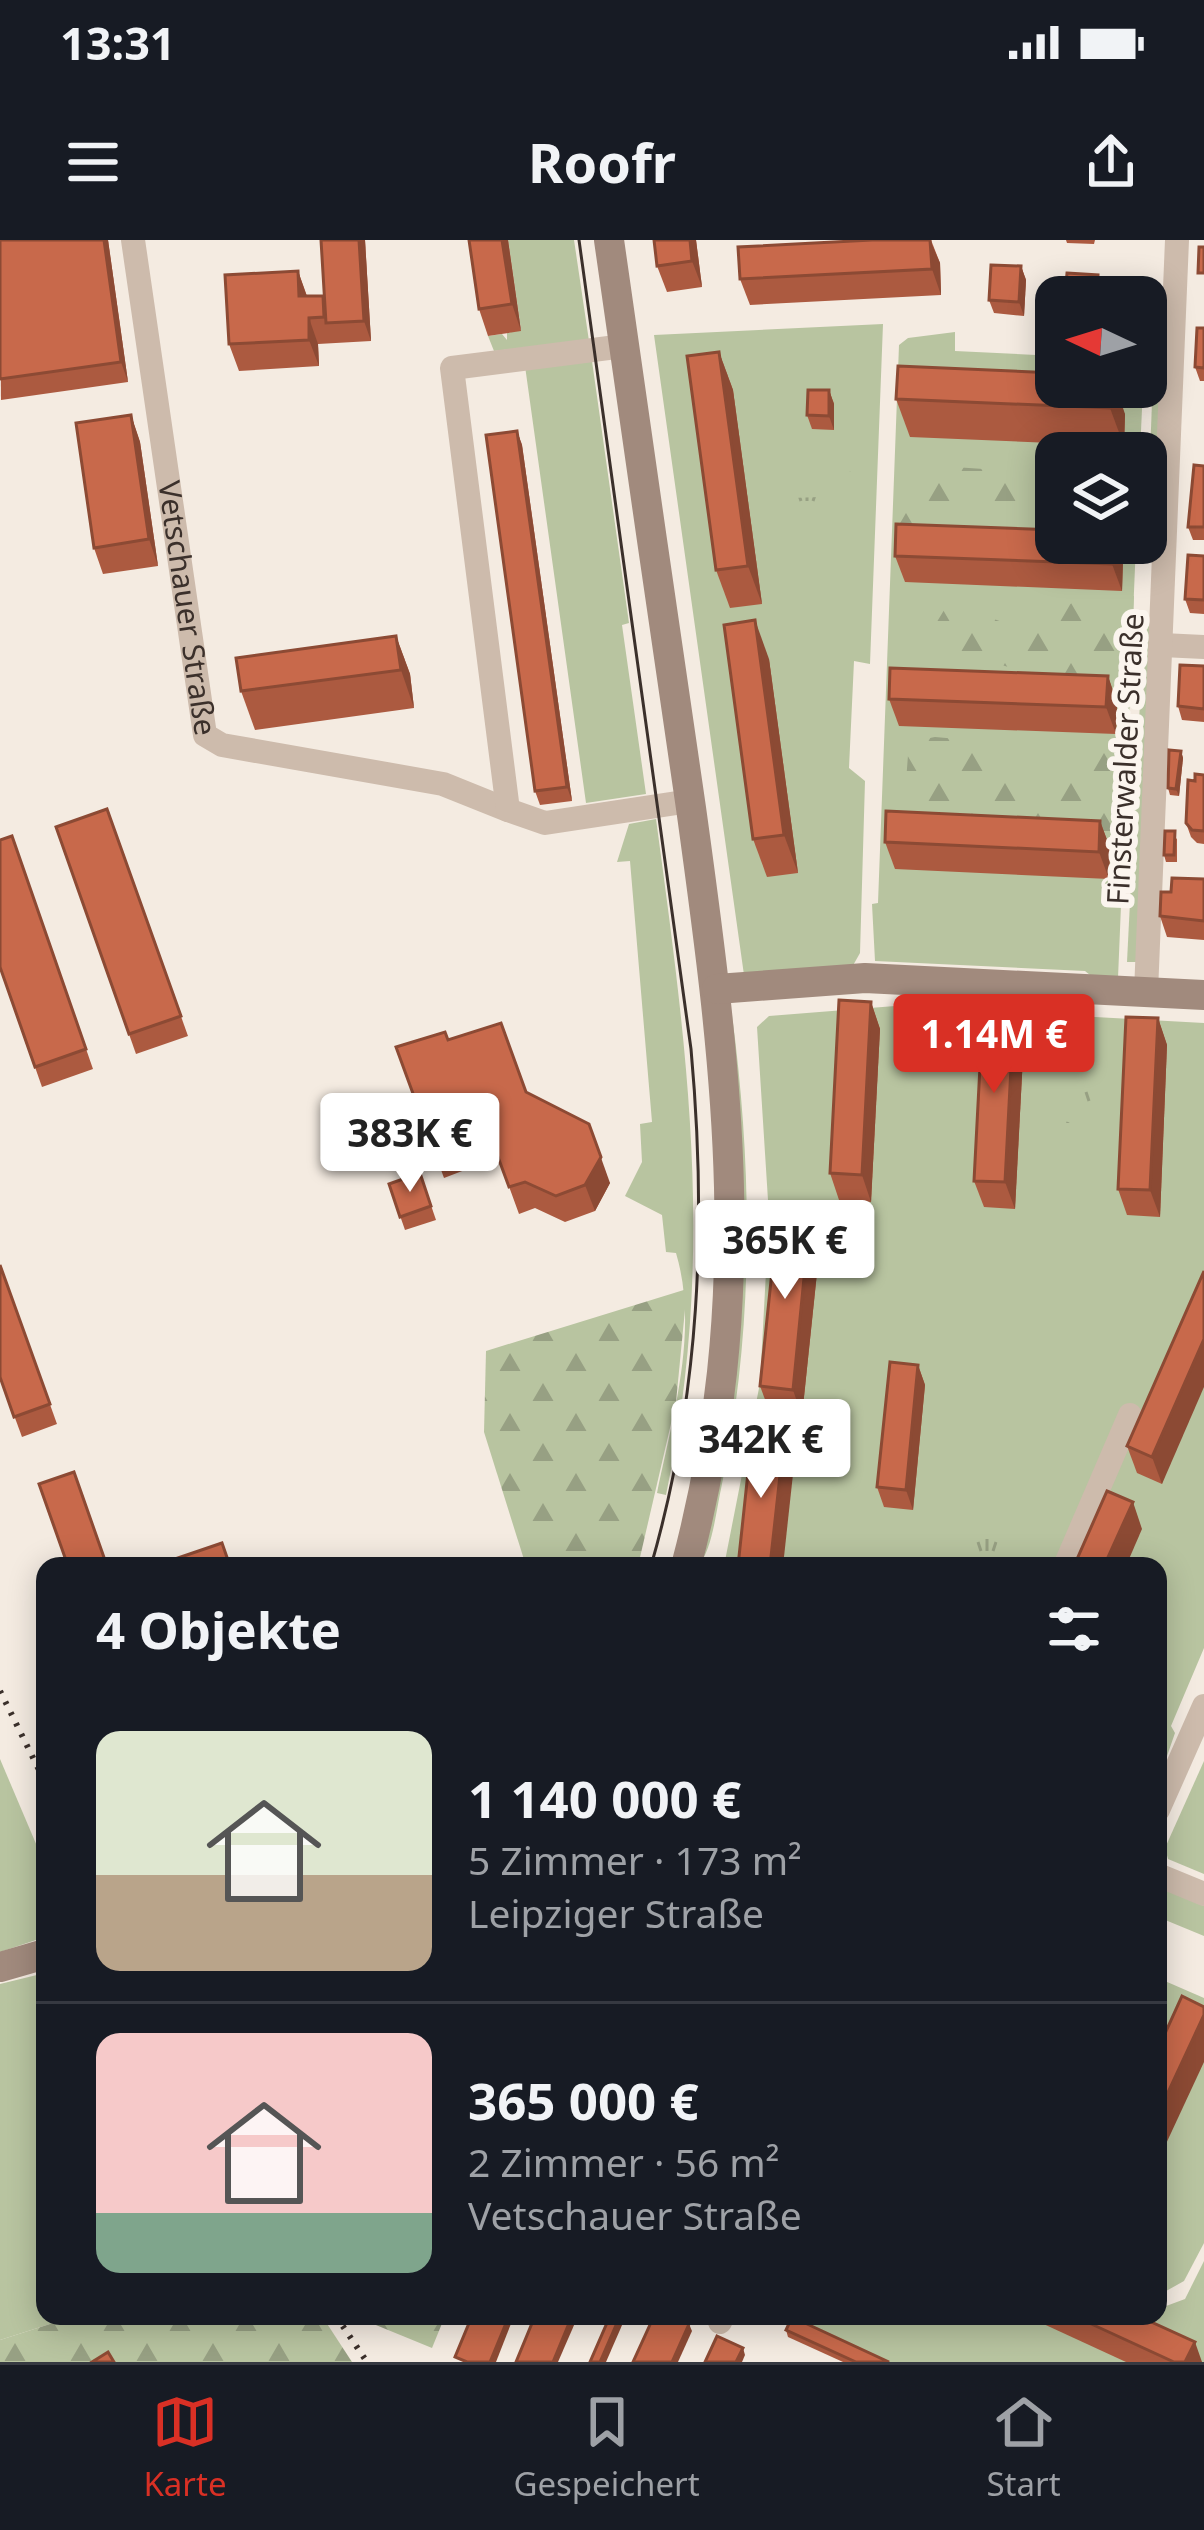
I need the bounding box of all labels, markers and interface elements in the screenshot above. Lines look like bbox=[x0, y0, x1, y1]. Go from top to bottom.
text: 13:31 bbox=[60, 12, 176, 73]
text: Roofr bbox=[528, 125, 676, 199]
icon: menu bbox=[60, 129, 126, 195]
icon: share bbox=[1078, 129, 1144, 195]
north arrow bbox=[1035, 276, 1167, 408]
map controls bbox=[1035, 276, 1167, 564]
button: layers bbox=[1035, 432, 1167, 564]
street label: Vetschauer Straße bbox=[149, 478, 227, 738]
street label: Finsterwalder Straße bbox=[1096, 612, 1153, 906]
pin: 1.14M € bbox=[883, 994, 1105, 1096]
text: 1.14M € bbox=[920, 1006, 1068, 1059]
pin: 383K € bbox=[312, 1093, 508, 1195]
text: 383K € bbox=[347, 1105, 473, 1158]
pin: 365K € bbox=[687, 1200, 883, 1302]
text: 365K € bbox=[722, 1212, 848, 1265]
pin: 342K € bbox=[663, 1399, 859, 1501]
text: 342K € bbox=[698, 1411, 824, 1464]
text: 4 Objekte bbox=[96, 1594, 341, 1664]
icon: filters bbox=[1041, 1596, 1107, 1662]
text: 1 140 000 € bbox=[468, 1763, 741, 1833]
icon: home bbox=[192, 1779, 336, 1923]
text: 5 Zimmer · 173 m² bbox=[468, 1833, 802, 1886]
text: Leipziger Straße bbox=[468, 1886, 764, 1939]
text: 365 000 € bbox=[468, 2065, 699, 2135]
icon: home bbox=[192, 2081, 336, 2225]
text: 2 Zimmer · 56 m² bbox=[468, 2135, 779, 2188]
text: Vetschauer Straße bbox=[468, 2188, 802, 2241]
tab: Karte bbox=[143, 2389, 227, 2506]
tab: Gespeichert bbox=[513, 2389, 700, 2506]
tab: Start bbox=[986, 2389, 1061, 2506]

